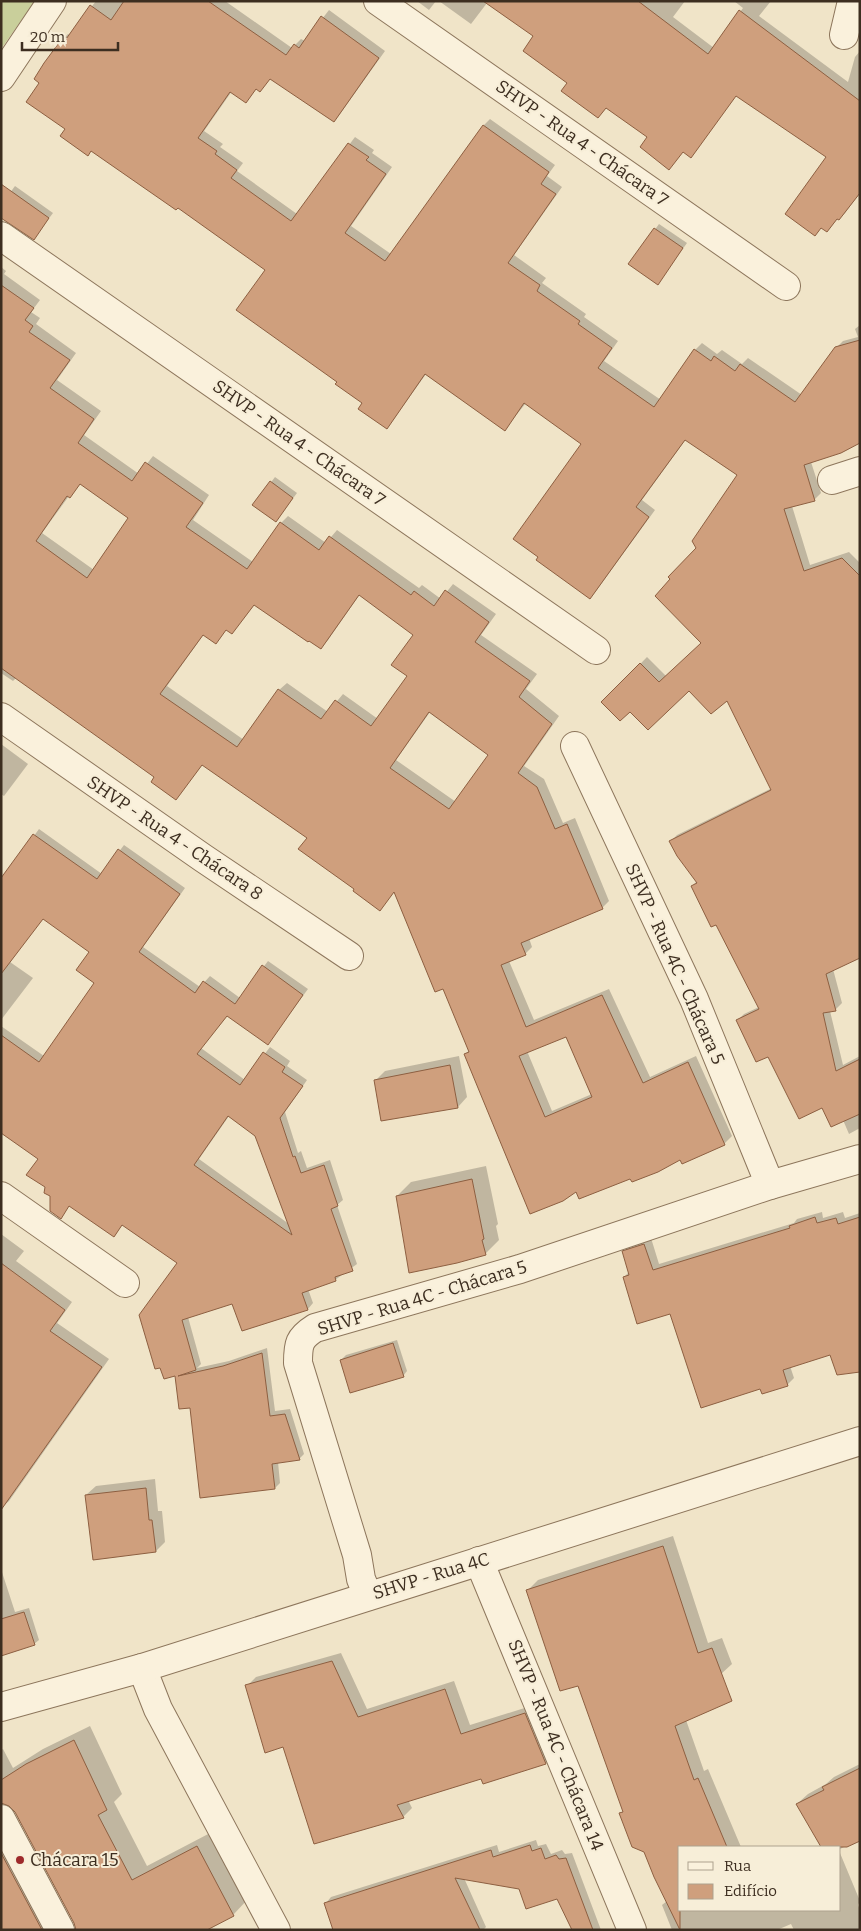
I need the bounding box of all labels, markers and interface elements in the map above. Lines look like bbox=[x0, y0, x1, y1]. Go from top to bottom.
scale bar bbox=[22, 20, 119, 52]
text: 20 m bbox=[30, 28, 66, 46]
street label: SHVP - Rua 4 - Chácara 7 bbox=[492, 75, 672, 211]
street label: SHVP - Rua 4 - Chácara 7 bbox=[209, 375, 389, 511]
street label: SHVP - Rua 4 - Chácara 8 bbox=[83, 771, 267, 905]
street label: SHVP - Rua 4C - Chácara 5 bbox=[621, 860, 729, 1068]
street label: SHVP - Rua 4C - Chácara 5 bbox=[315, 1256, 529, 1340]
street label: SHVP - Rua 4C bbox=[370, 1548, 492, 1604]
street label: SHVP - Rua 4C - Chácara 14 bbox=[503, 1636, 609, 1854]
legend bbox=[678, 1846, 841, 1911]
place label: Chácara 15 bbox=[30, 1849, 119, 1871]
marker: Chácara 15 bbox=[14, 1854, 26, 1866]
text: Rua bbox=[724, 1857, 751, 1875]
text: Edifício bbox=[724, 1882, 777, 1900]

